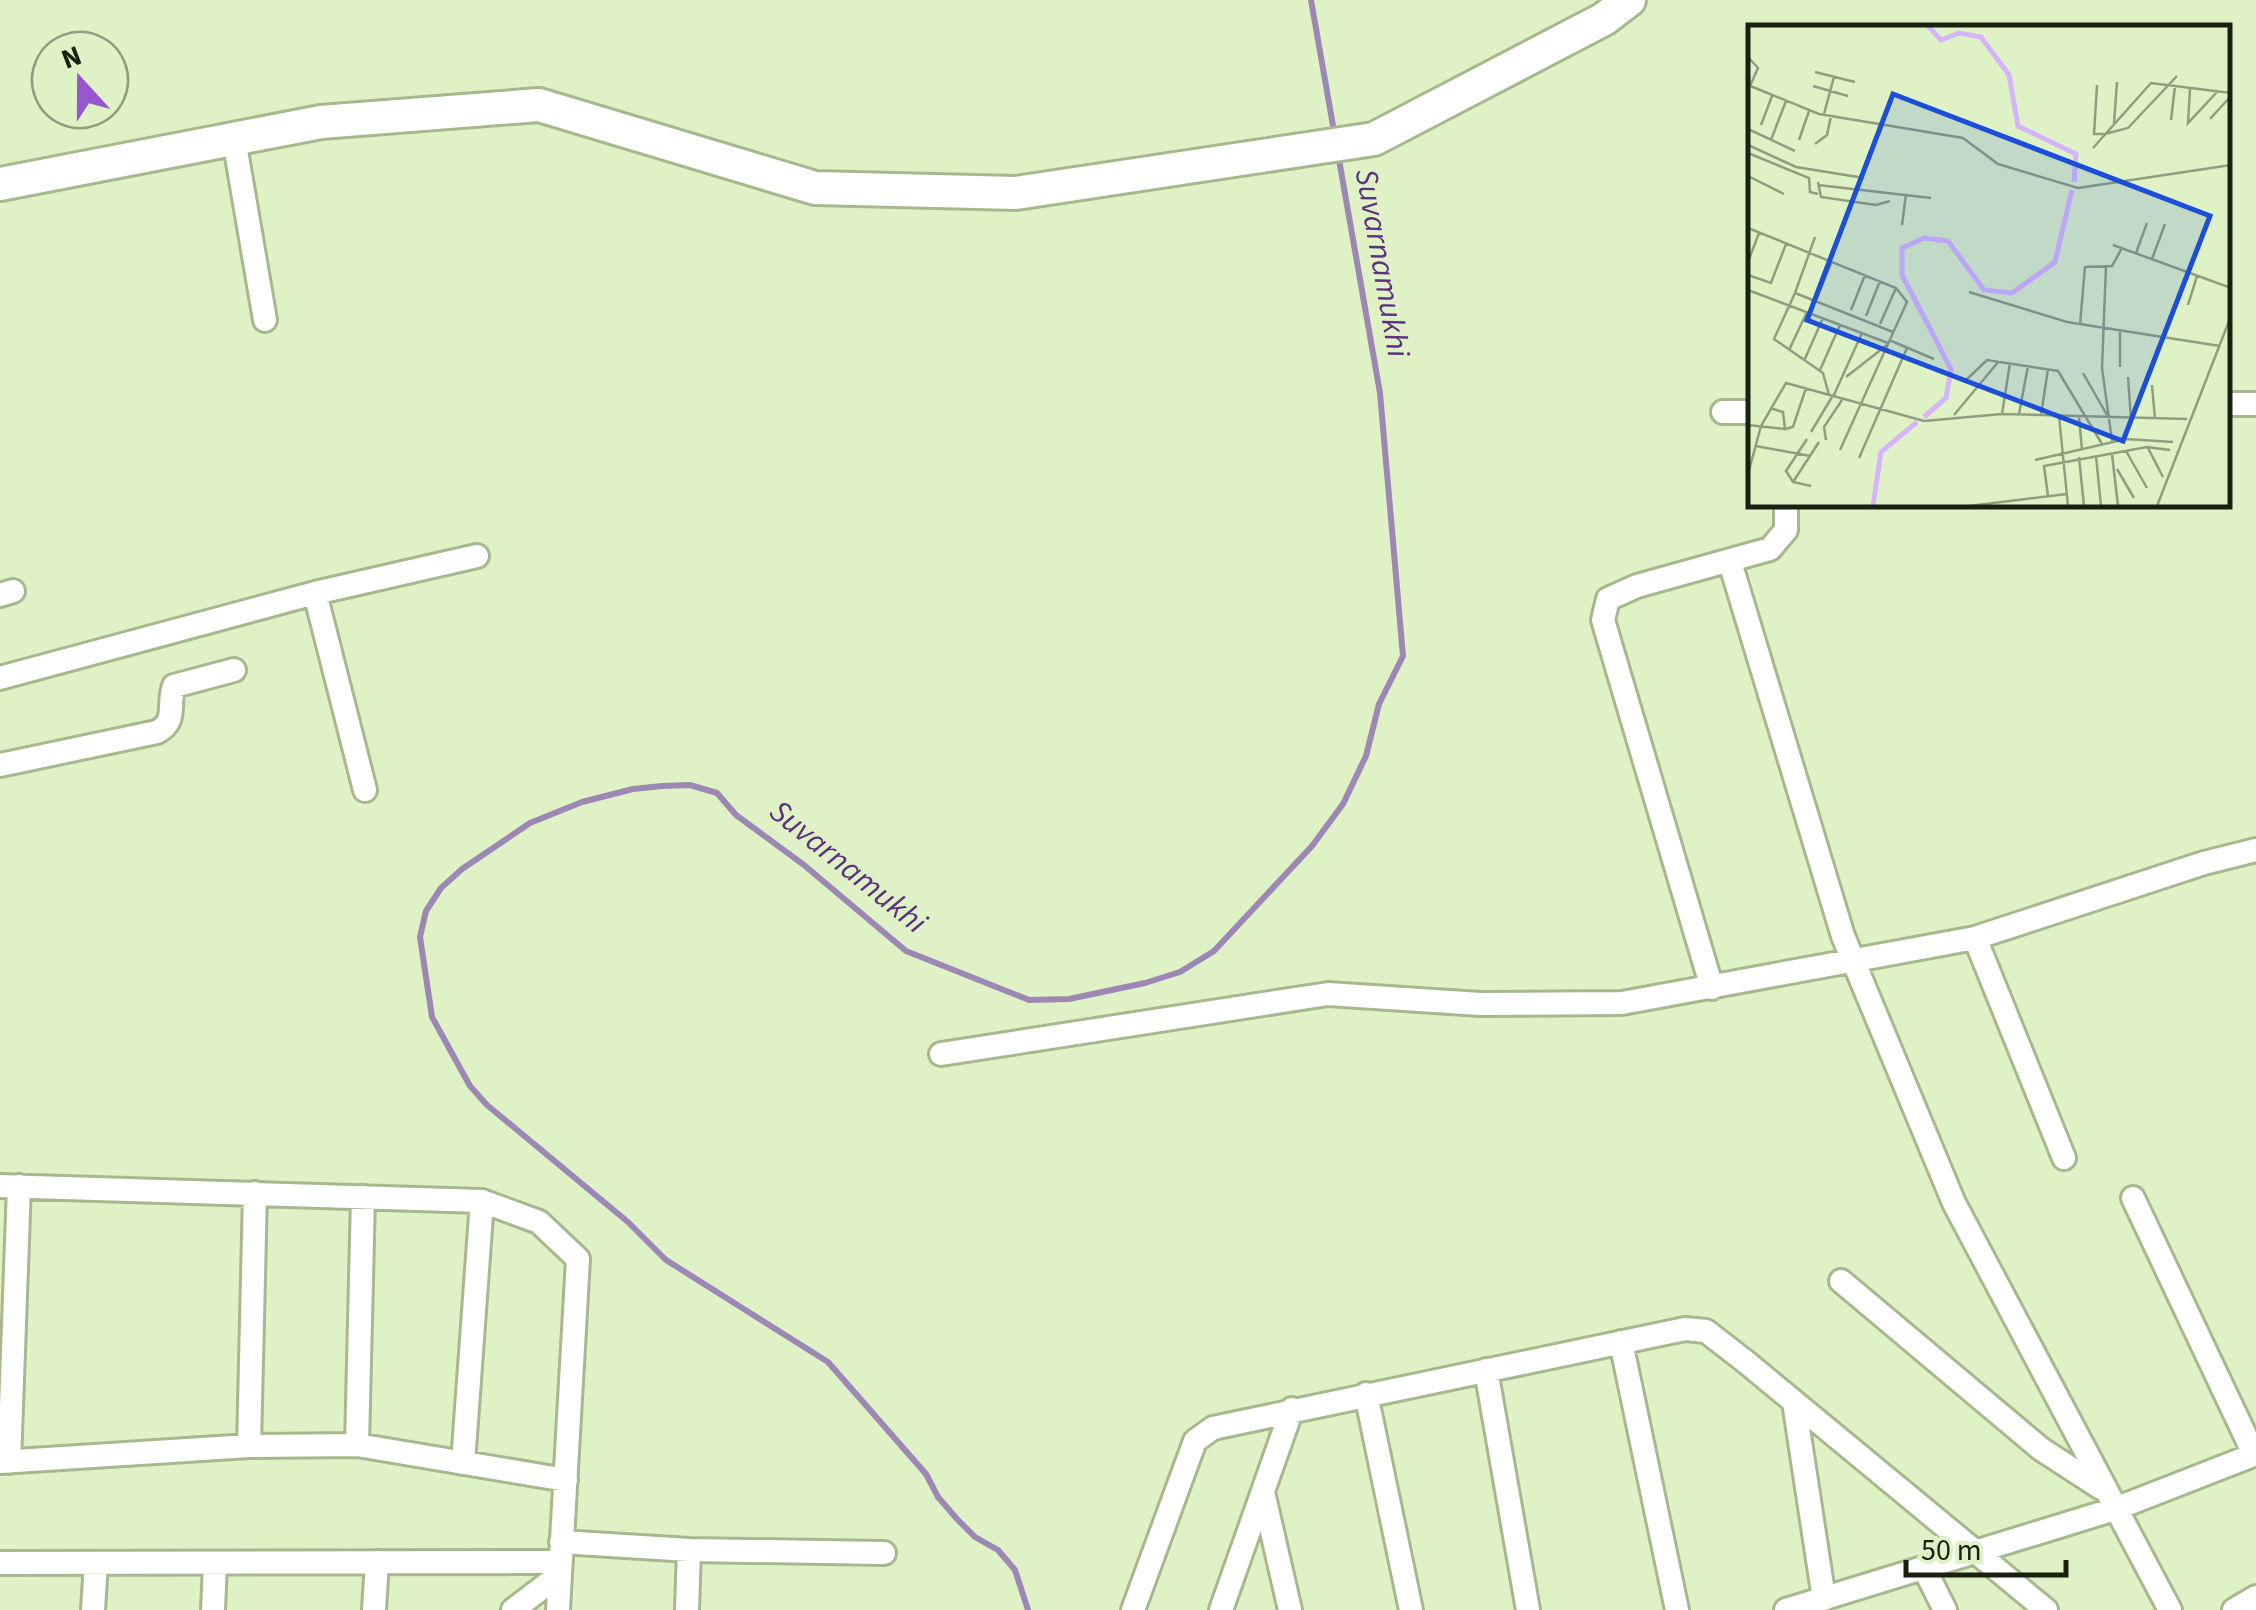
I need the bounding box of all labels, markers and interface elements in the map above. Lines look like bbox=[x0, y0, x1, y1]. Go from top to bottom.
inset map bbox=[1748, 25, 2231, 508]
north arrow bbox=[30, 30, 130, 130]
text: N bbox=[56, 36, 87, 80]
water label: Suvarnamukhi bbox=[1343, 165, 1421, 361]
water label: Suvarnamukhi bbox=[759, 789, 937, 945]
scale bar bbox=[1906, 1515, 2066, 1577]
text: 50 m bbox=[1921, 1529, 1982, 1572]

